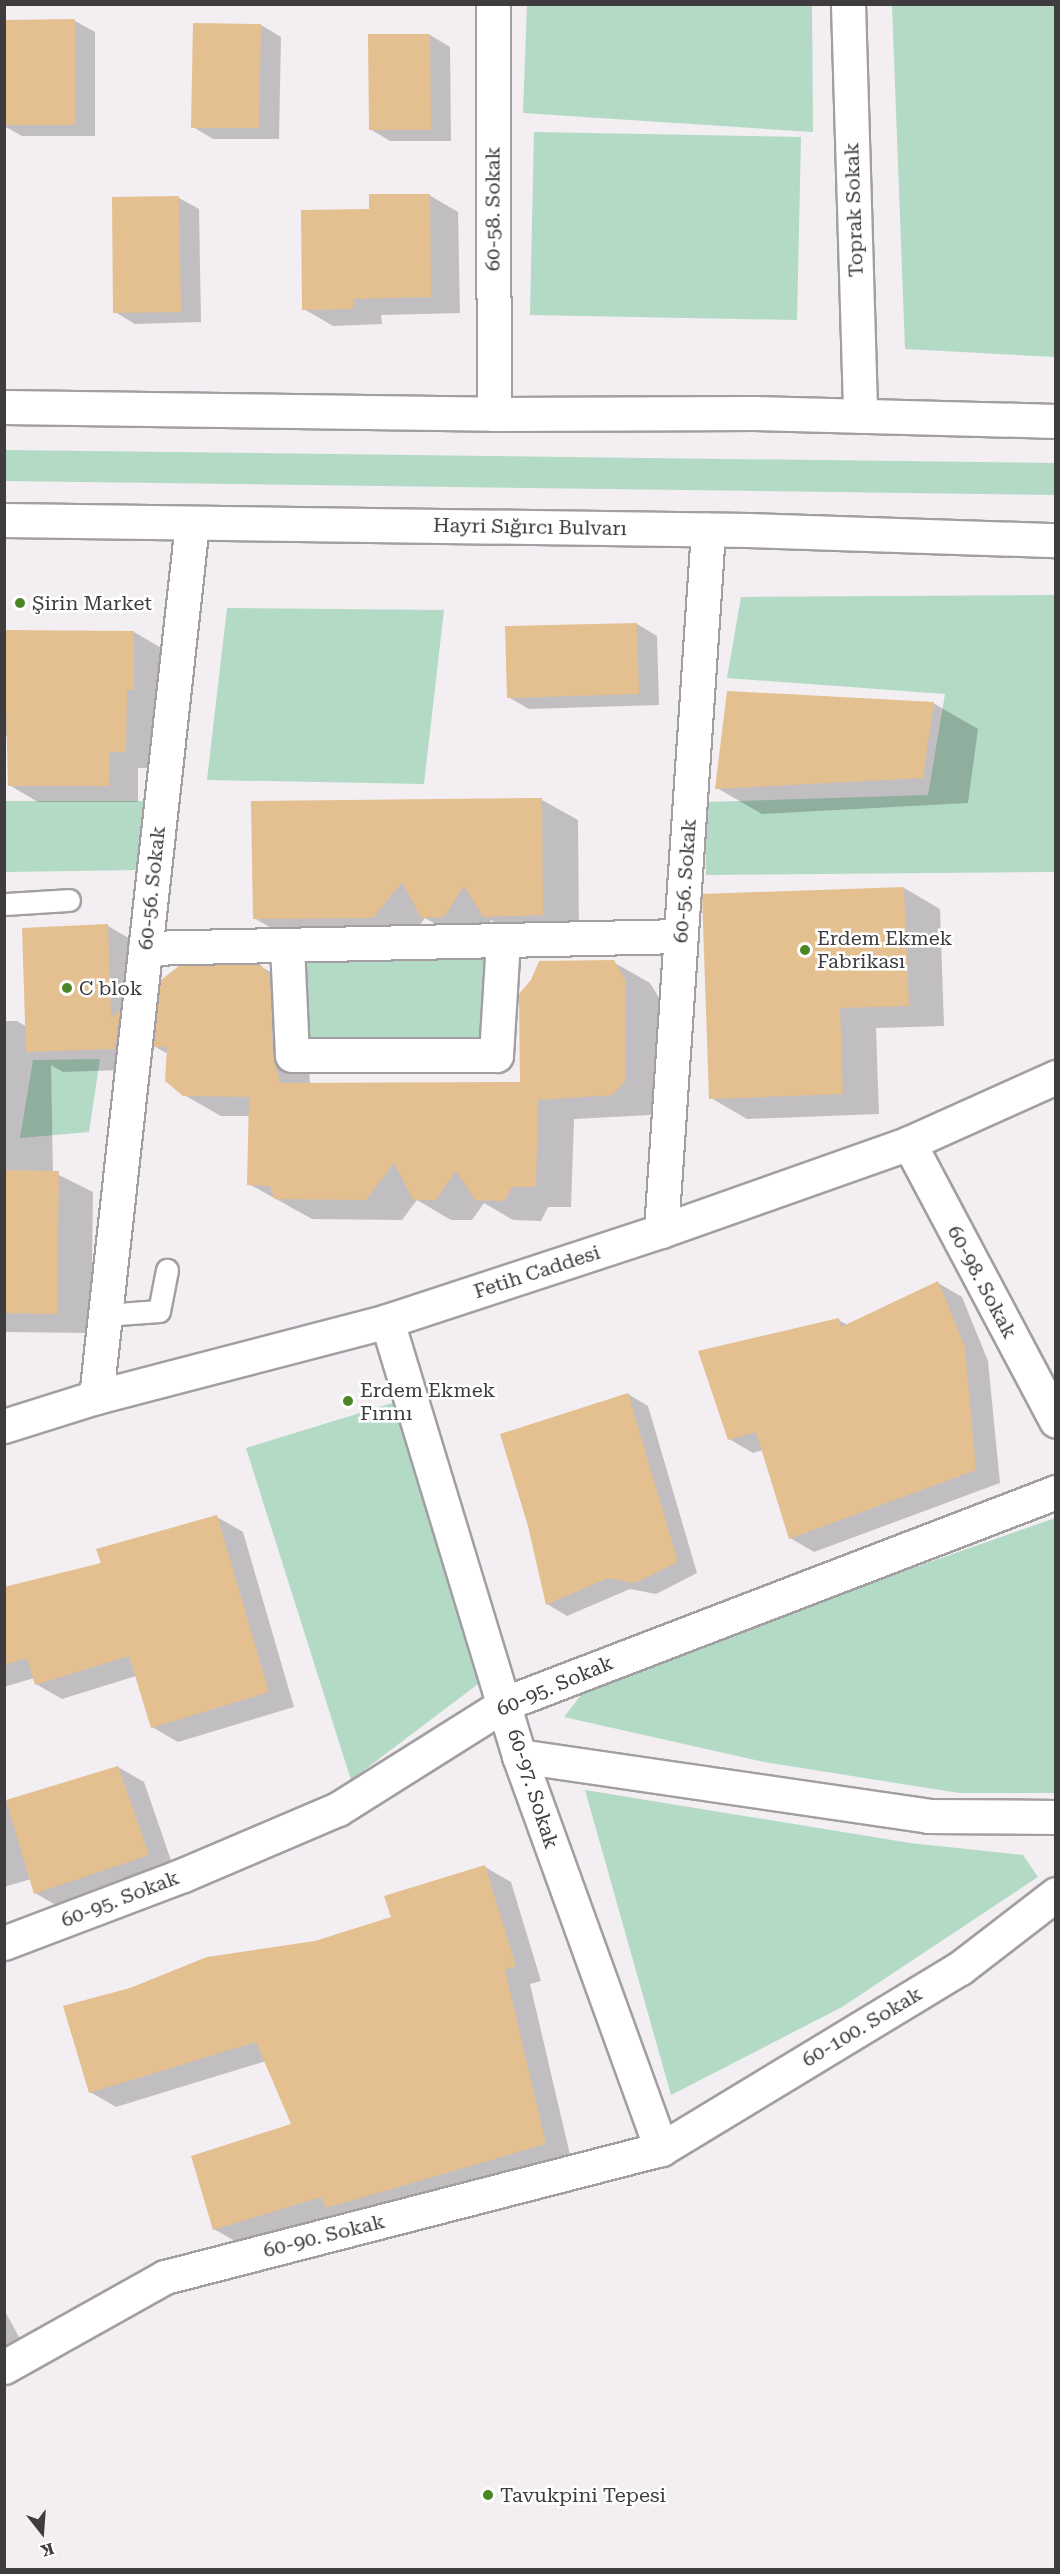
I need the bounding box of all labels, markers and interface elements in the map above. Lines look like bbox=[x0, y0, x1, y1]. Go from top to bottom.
street label: Toprak Sokak bbox=[840, 142, 868, 278]
street label: 60-58. Sokak bbox=[481, 147, 505, 271]
street label: Hayri Sığırcı Bulvarı bbox=[433, 513, 627, 541]
place label: Şirin Market bbox=[32, 591, 152, 615]
marker: Şirin Market bbox=[13, 596, 27, 610]
street label: 60-56. Sokak bbox=[669, 818, 701, 944]
street label: 60-56. Sokak bbox=[134, 825, 170, 951]
place label: Erdem Ekmek Fabrikası bbox=[817, 927, 952, 974]
marker: Erdem Ekmek Fabrikası bbox=[798, 943, 812, 957]
place label: C blok bbox=[79, 976, 142, 1000]
marker: C blok bbox=[60, 981, 74, 995]
street label: 60-98. Sokak bbox=[942, 1221, 1022, 1343]
street label: Fetih Caddesi bbox=[471, 1240, 603, 1304]
place label: Erdem Ekmek Fırını bbox=[360, 1378, 495, 1425]
marker: Erdem Ekmek Fırını bbox=[341, 1394, 355, 1408]
street label: 60-95. Sokak bbox=[493, 1651, 617, 1721]
street label: 60-97. Sokak bbox=[502, 1726, 564, 1852]
street label: 60-95. Sokak bbox=[58, 1866, 182, 1932]
street label: 60-100. Sokak bbox=[798, 1982, 926, 2072]
street label: 60-90. Sokak bbox=[261, 2209, 387, 2263]
place label: Tavukpini Tepesi bbox=[500, 2483, 666, 2507]
marker: Tavukpini Tepesi bbox=[481, 2488, 495, 2502]
north arrow bbox=[12, 2502, 72, 2562]
text: K bbox=[39, 2539, 56, 2561]

